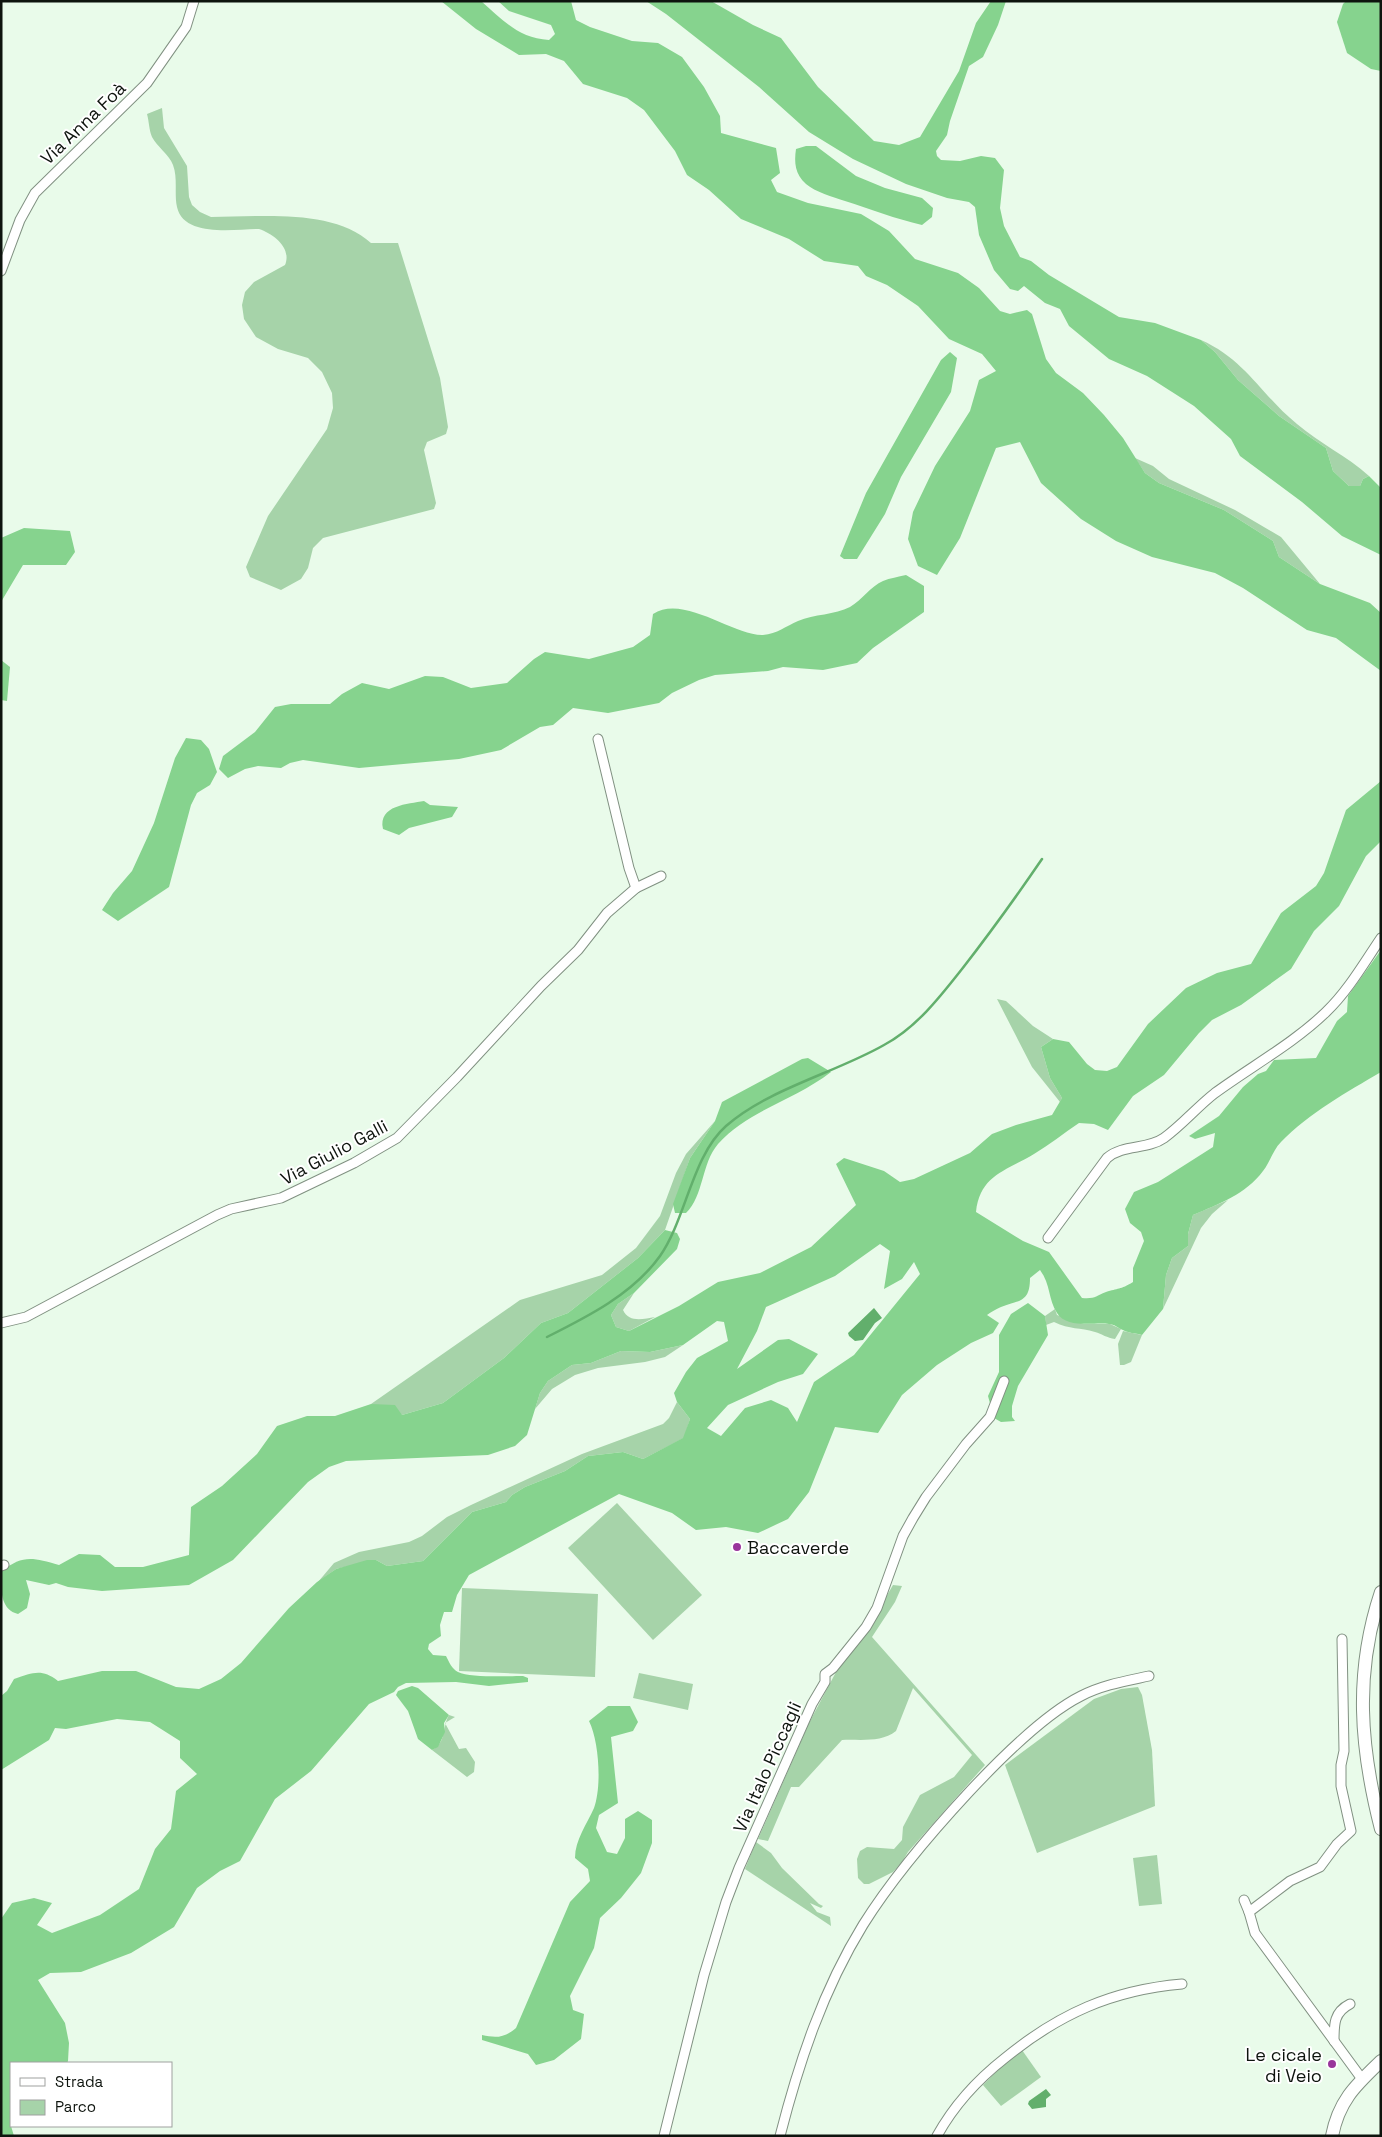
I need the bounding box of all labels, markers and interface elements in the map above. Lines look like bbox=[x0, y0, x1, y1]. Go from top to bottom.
street label: Via Anna Foà bbox=[36, 77, 130, 169]
street label: Via Giulio Galli bbox=[277, 1114, 391, 1190]
place label: Baccaverde bbox=[747, 1536, 849, 1559]
marker: Baccaverde bbox=[731, 1541, 743, 1553]
street label: Via Italo Piccagli bbox=[728, 1698, 806, 1836]
place label: Le cicale di Veio bbox=[1246, 2043, 1322, 2087]
marker: Le cicale di Veio bbox=[1326, 2058, 1338, 2070]
legend bbox=[10, 2062, 172, 2127]
text: Strada bbox=[55, 2072, 104, 2091]
text: Parco bbox=[55, 2097, 96, 2116]

